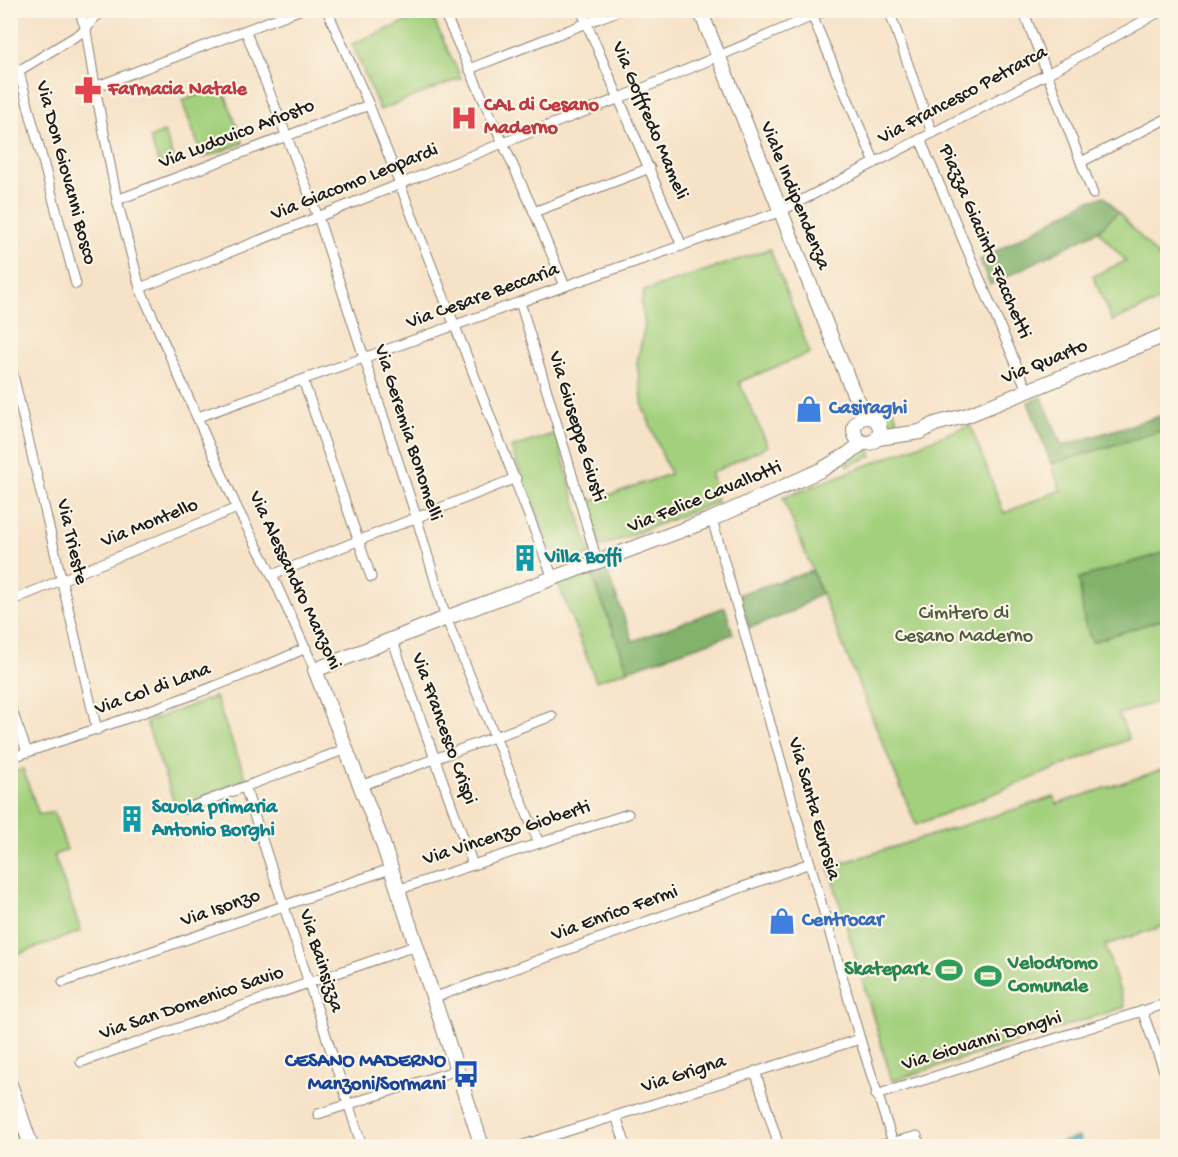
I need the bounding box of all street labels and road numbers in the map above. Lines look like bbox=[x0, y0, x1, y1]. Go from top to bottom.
street label: Via Goffredo Mameli bbox=[605, 38, 693, 203]
street label: Via Francesco Petrarca bbox=[874, 41, 1052, 151]
street label: Via Don Giovanni Bosco bbox=[29, 78, 101, 267]
street label: Via Ludovico Ariosto bbox=[155, 95, 318, 176]
street label: Viale Indipendenza bbox=[753, 118, 835, 274]
street label: Via Giacomo Leopardi bbox=[267, 139, 442, 227]
street label: Piazza Giacinto Facchetti bbox=[932, 141, 1035, 342]
street label: Via Cesare Beccaria bbox=[403, 258, 563, 336]
street label: Via Quarto bbox=[998, 335, 1091, 391]
street label: Via Geremia Bonomelli bbox=[367, 341, 446, 524]
street label: Via Giuseppe Giusti bbox=[542, 348, 610, 505]
street label: Via Felice Cavallotti bbox=[624, 457, 785, 540]
street label: Via Alessandro Manzoni bbox=[242, 487, 346, 674]
street label: Via Montello bbox=[97, 494, 202, 554]
street label: Via Trieste bbox=[50, 496, 92, 587]
street label: Via Francesco Crispi bbox=[405, 649, 481, 808]
street label: Via Col di Lana bbox=[91, 658, 215, 722]
street label: Via Santa Eurosia bbox=[781, 734, 845, 884]
street label: Via Vincenzo Gioberti bbox=[419, 796, 594, 872]
street label: Via Enrico Fermi bbox=[548, 880, 681, 948]
street label: Via Isonzo bbox=[177, 885, 264, 934]
street label: Via Bainsizza bbox=[292, 906, 348, 1016]
street label: Via San Domenico Savio bbox=[96, 962, 287, 1047]
street label: Via Giovanni Donghi bbox=[898, 1007, 1065, 1078]
street label: Via Grigna bbox=[638, 1050, 730, 1100]

